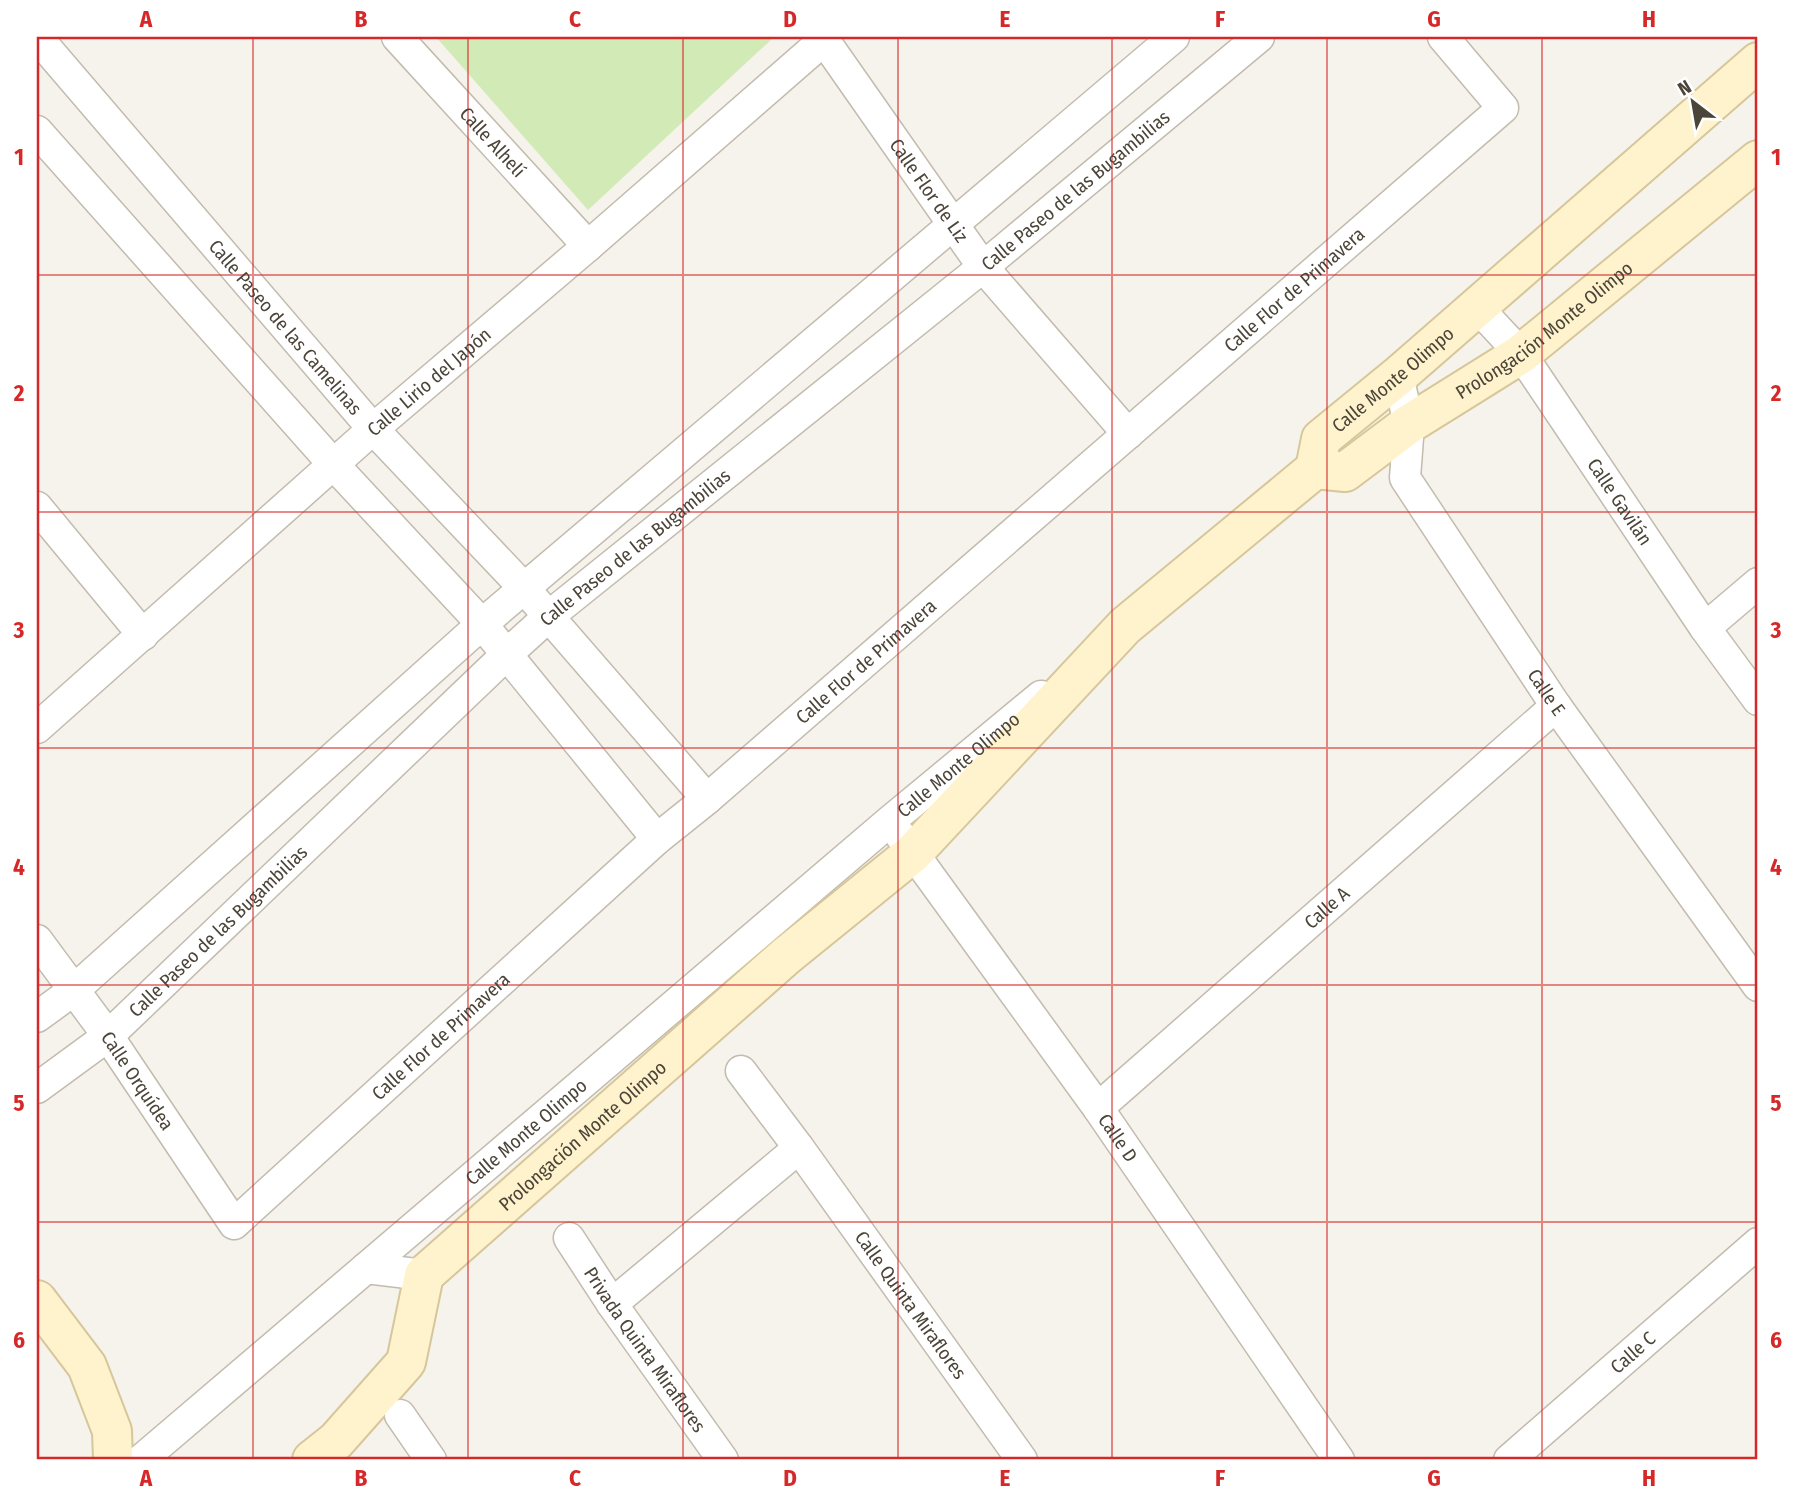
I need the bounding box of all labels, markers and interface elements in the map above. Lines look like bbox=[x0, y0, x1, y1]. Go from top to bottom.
text: A bbox=[139, 5, 153, 33]
text: B bbox=[355, 5, 368, 33]
text: C bbox=[569, 5, 581, 33]
text: D bbox=[783, 5, 797, 33]
text: E bbox=[1000, 5, 1011, 33]
text: F bbox=[1215, 5, 1225, 33]
text: G bbox=[1427, 5, 1441, 33]
text: H bbox=[1642, 5, 1656, 33]
north arrow bbox=[1658, 66, 1728, 136]
text: N bbox=[1674, 75, 1695, 101]
street label: Calle Alhelí bbox=[455, 102, 530, 182]
street label: Calle Paseo de las Bugambilias bbox=[977, 105, 1174, 276]
street label: Calle Flor de Liz bbox=[885, 134, 973, 247]
text: 1 bbox=[14, 143, 24, 171]
text: 1 bbox=[1771, 143, 1781, 171]
street label: Calle Flor de Primavera bbox=[1219, 223, 1369, 357]
street label: Calle Paseo de las Camelinas bbox=[204, 235, 367, 420]
street label: Prolongación Monte Olimpo bbox=[1451, 256, 1637, 404]
street label: Calle Monte Olimpo bbox=[1327, 322, 1459, 437]
street label: Calle Lirio del Japón bbox=[363, 323, 496, 441]
text: 2 bbox=[13, 379, 25, 407]
text: 2 bbox=[1770, 379, 1782, 407]
street label: Calle Gavilán bbox=[1582, 454, 1657, 550]
street label: Calle Paseo de las Bugambilias bbox=[535, 464, 735, 631]
street label: Calle Flor de Primavera bbox=[791, 594, 941, 729]
text: 3 bbox=[13, 616, 25, 644]
text: 3 bbox=[1770, 616, 1782, 644]
street label: Calle E bbox=[1523, 664, 1570, 720]
street label: Calle Monte Olimpo bbox=[892, 708, 1024, 822]
street label: Calle Paseo de las Bugambilias bbox=[124, 841, 312, 1022]
text: 4 bbox=[13, 853, 25, 881]
text: 4 bbox=[1770, 853, 1782, 881]
street label: Calle A bbox=[1300, 882, 1354, 934]
street label: Calle Flor de Primavera bbox=[367, 968, 515, 1105]
street label: Calle Orquídea bbox=[96, 1027, 179, 1135]
street label: Prolongación Monte Olimpo bbox=[494, 1056, 671, 1216]
street label: Calle Monte Olimpo bbox=[461, 1074, 592, 1190]
text: 5 bbox=[13, 1089, 25, 1117]
text: 5 bbox=[1770, 1089, 1782, 1117]
street label: Calle D bbox=[1093, 1109, 1142, 1166]
street label: Calle Quinta Miraflores bbox=[850, 1226, 971, 1383]
street label: Privada Quinta Miraflores bbox=[579, 1263, 711, 1437]
text: 6 bbox=[13, 1326, 25, 1354]
text: 6 bbox=[1770, 1326, 1782, 1354]
street label: Calle C bbox=[1606, 1327, 1660, 1378]
text: A bbox=[139, 1464, 153, 1492]
text: B bbox=[355, 1464, 368, 1492]
text: C bbox=[569, 1464, 581, 1492]
text: D bbox=[783, 1464, 797, 1492]
text: E bbox=[1000, 1464, 1011, 1492]
text: F bbox=[1215, 1464, 1225, 1492]
text: G bbox=[1427, 1464, 1441, 1492]
text: H bbox=[1642, 1464, 1656, 1492]

